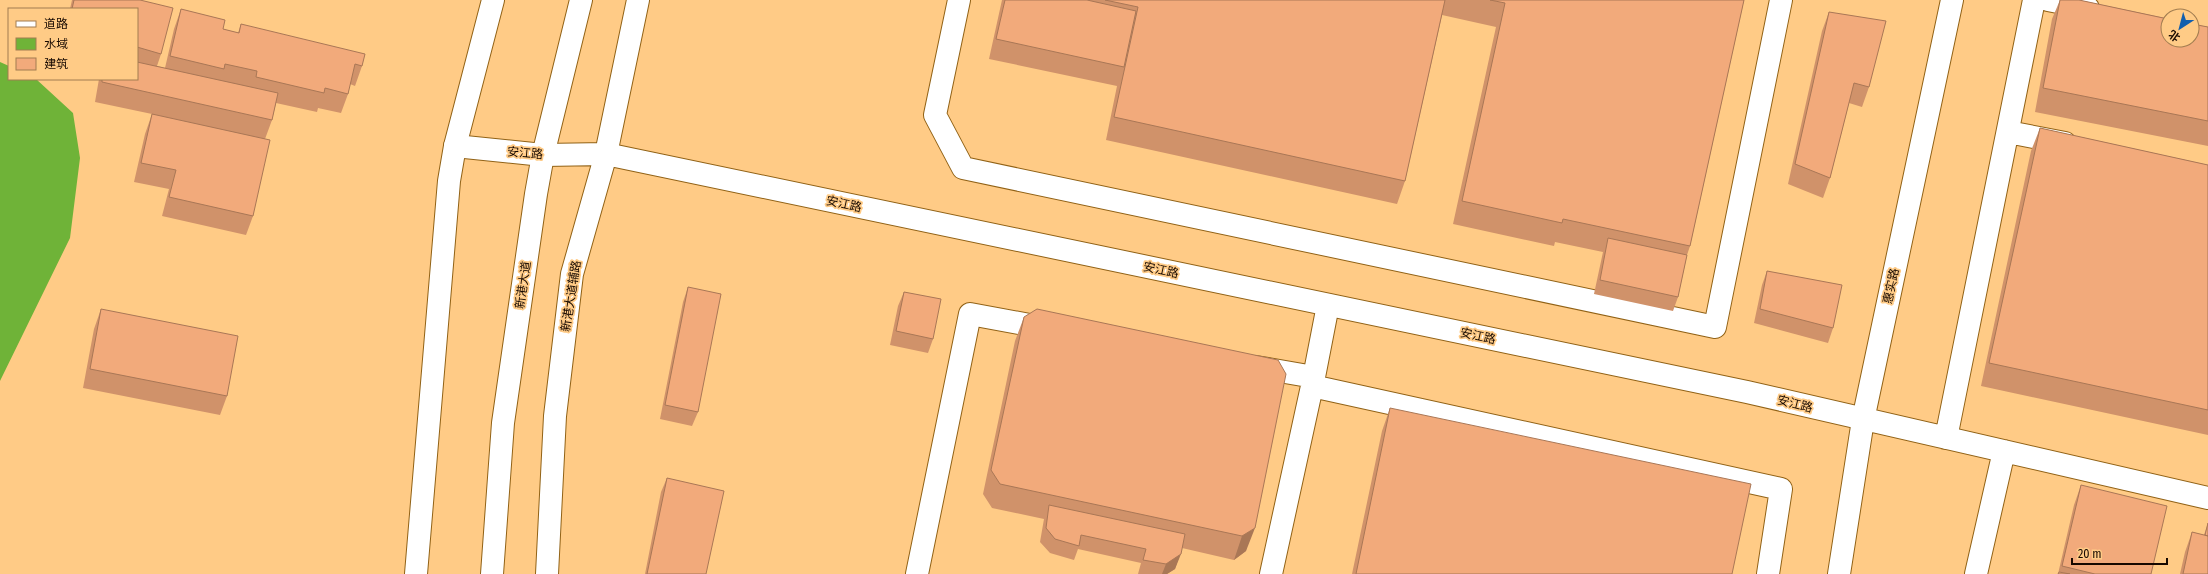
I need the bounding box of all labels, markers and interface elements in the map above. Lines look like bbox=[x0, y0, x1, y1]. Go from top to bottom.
legend bbox=[8, 8, 138, 80]
north arrow bbox=[2160, 8, 2200, 48]
text: 道路 bbox=[44, 17, 68, 31]
text: 北 bbox=[2166, 27, 2183, 44]
text: 水域 bbox=[44, 37, 68, 51]
text: 建筑 bbox=[44, 57, 68, 71]
street label: 安江路 bbox=[506, 144, 544, 162]
street label: 安江路 bbox=[825, 193, 863, 215]
street label: 新港大道辅路 bbox=[558, 259, 584, 333]
street label: 安江路 bbox=[1142, 259, 1180, 281]
street label: 新港大道 bbox=[513, 260, 533, 310]
street label: 惠实路 bbox=[1880, 267, 1902, 305]
street label: 安江路 bbox=[1459, 325, 1497, 347]
street label: 安江路 bbox=[1776, 393, 1814, 415]
scale bar bbox=[2072, 540, 2167, 566]
text: 20 m bbox=[2078, 547, 2102, 561]

